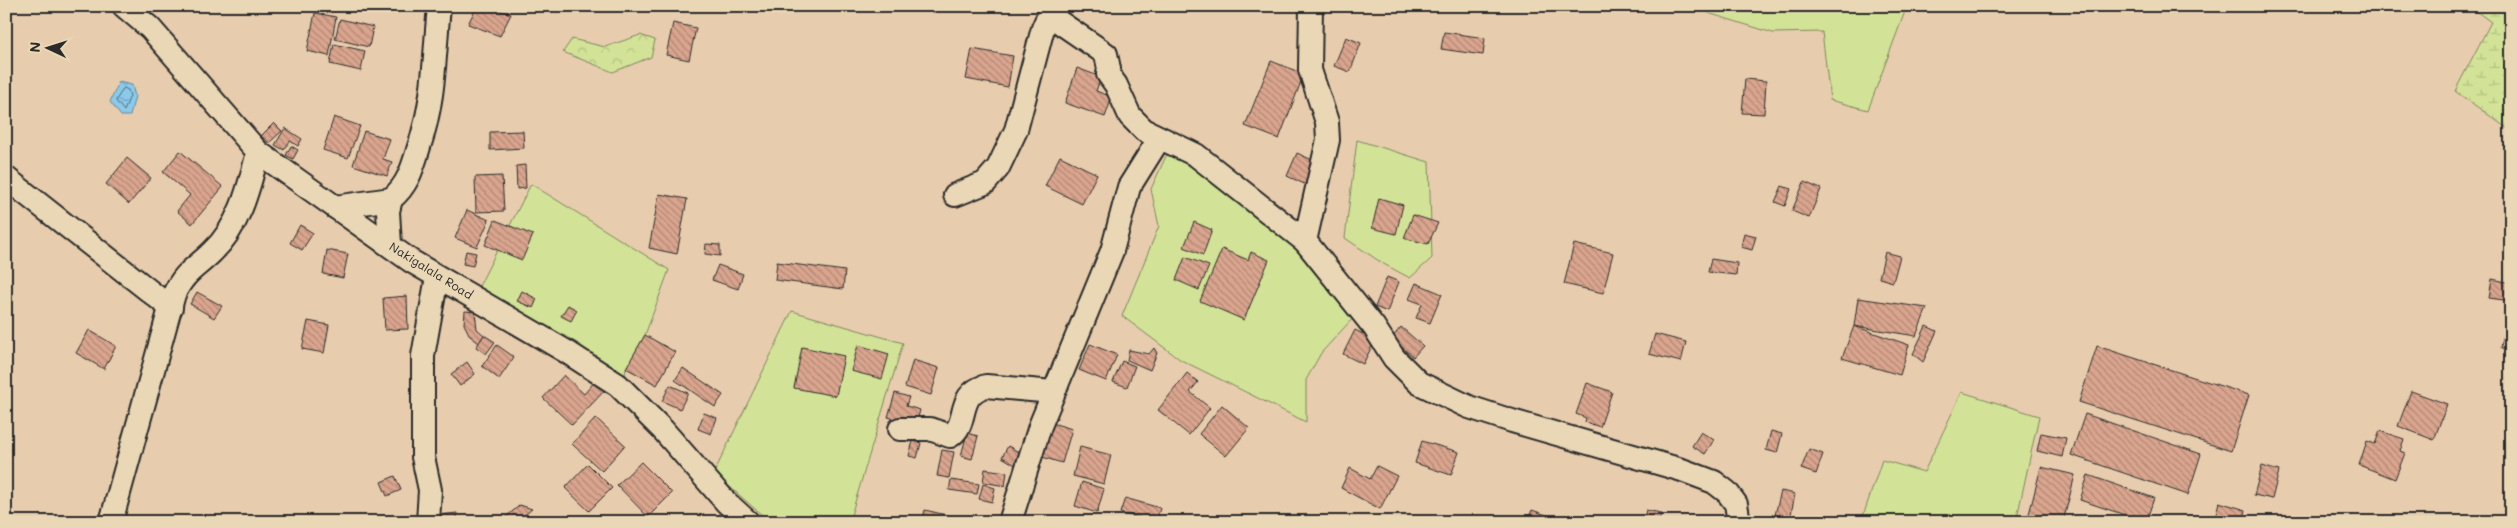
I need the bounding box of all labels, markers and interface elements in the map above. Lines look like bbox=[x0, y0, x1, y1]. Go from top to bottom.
north arrow bbox=[22, 22, 72, 72]
text: N bbox=[25, 41, 44, 53]
street label: Nakigalala Road bbox=[387, 238, 477, 302]

